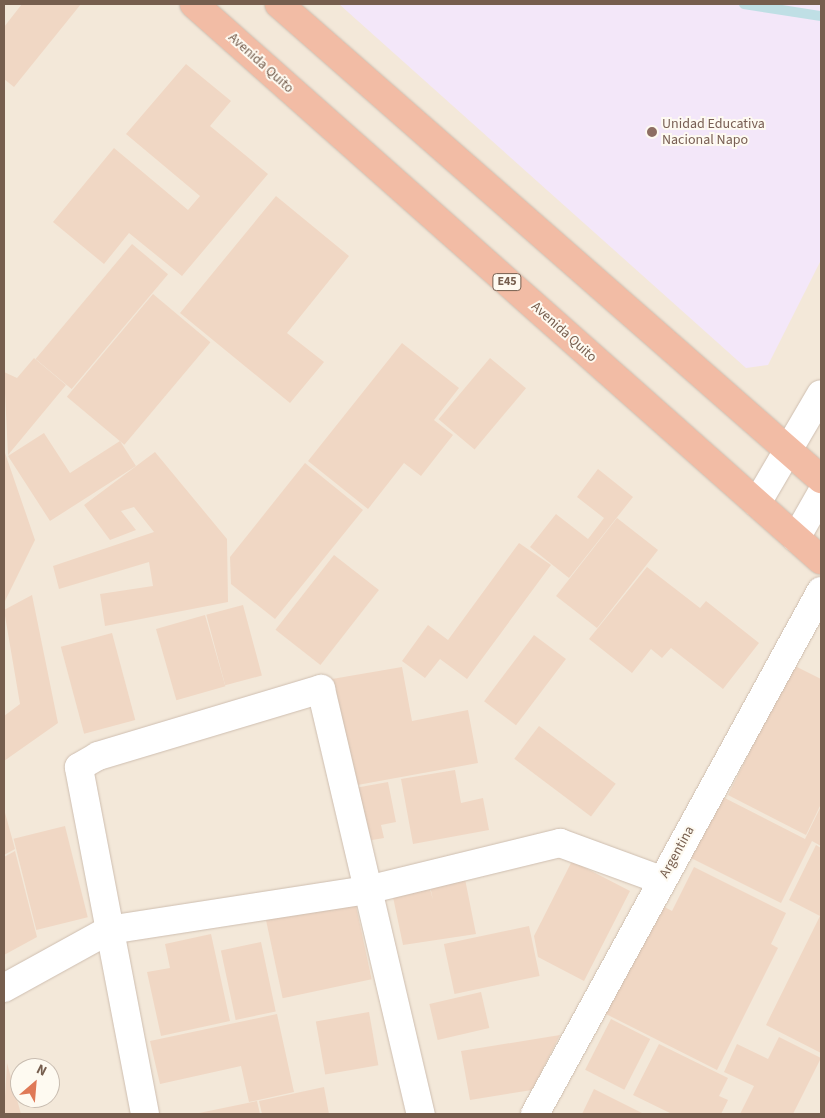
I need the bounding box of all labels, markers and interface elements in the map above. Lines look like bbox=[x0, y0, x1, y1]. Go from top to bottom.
street label: Avenida Quito bbox=[225, 29, 297, 97]
place label: Unidad Educativa Nacional Napo bbox=[662, 116, 765, 148]
marker: Unidad Educativa Nacional Napo bbox=[646, 126, 658, 138]
road number: E45 bbox=[492, 272, 522, 292]
street label: Avenida Quito bbox=[528, 298, 600, 366]
street label: Argentina bbox=[656, 823, 698, 881]
north arrow bbox=[10, 1058, 60, 1108]
text: N bbox=[33, 1060, 50, 1082]

